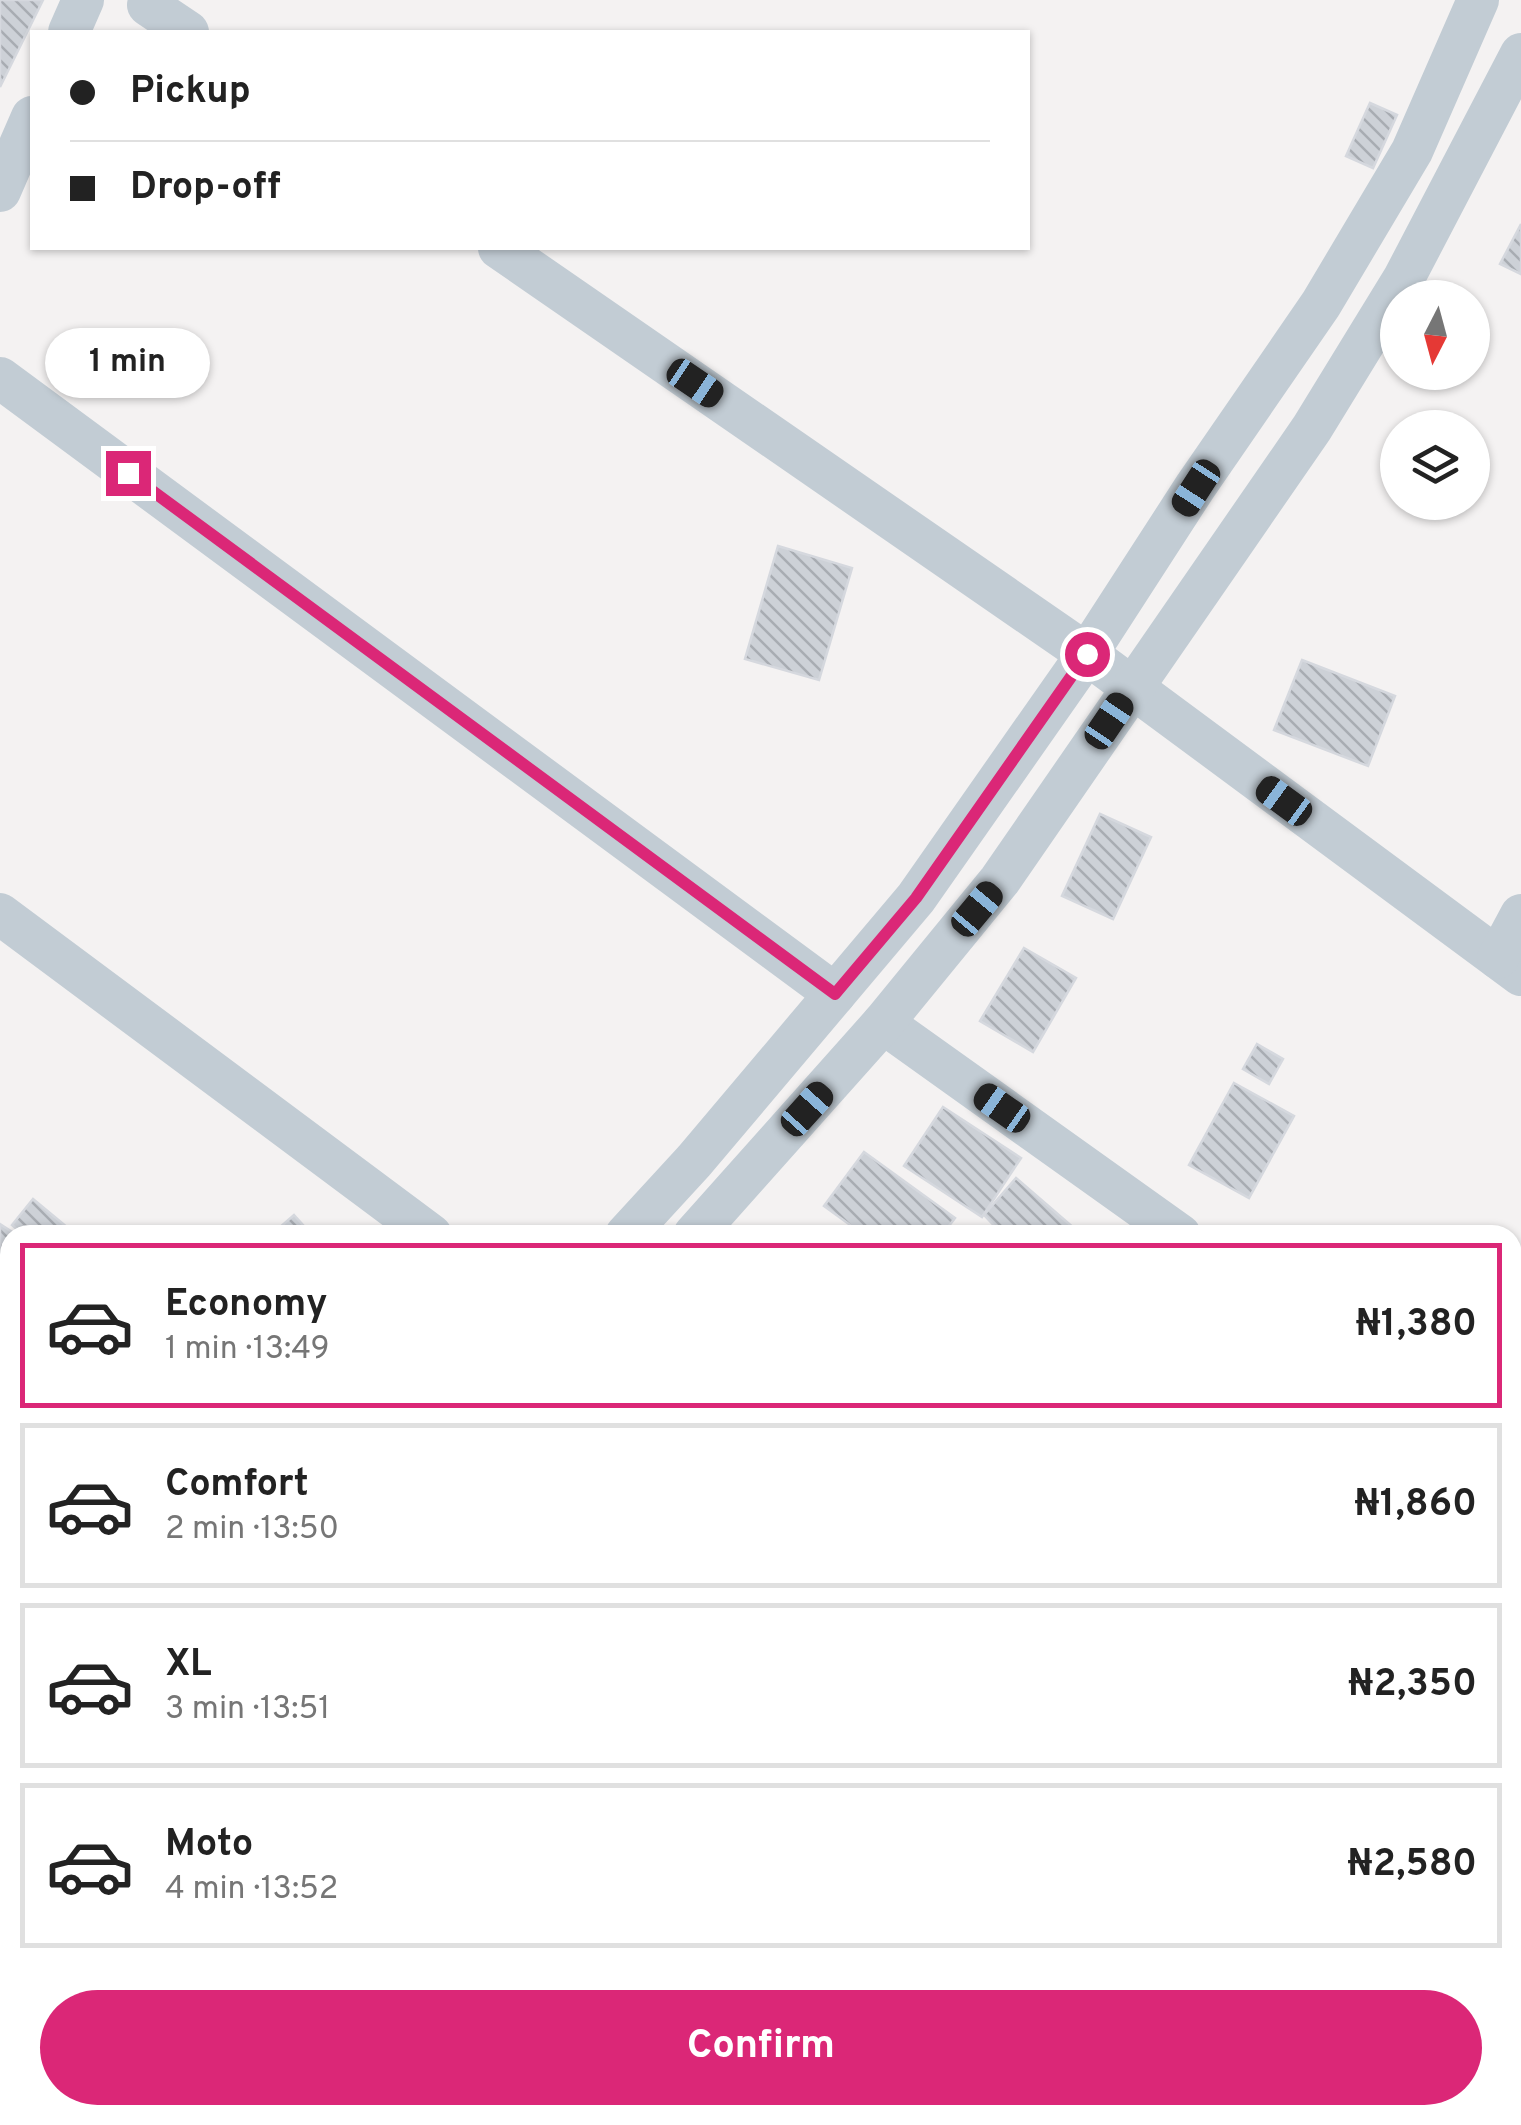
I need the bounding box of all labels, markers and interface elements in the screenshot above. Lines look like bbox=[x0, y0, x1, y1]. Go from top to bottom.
text: Pickup bbox=[130, 68, 251, 117]
text: Drop-off bbox=[130, 164, 281, 213]
north arrow bbox=[1380, 280, 1490, 390]
map controls bbox=[1380, 280, 1490, 520]
callout: 1 min bbox=[46, 328, 210, 398]
text: 1 min bbox=[89, 343, 166, 383]
car bbox=[662, 354, 728, 412]
button: layers bbox=[1380, 410, 1490, 520]
route end bbox=[106, 451, 151, 496]
car bbox=[1167, 455, 1225, 521]
route start bbox=[1065, 632, 1110, 677]
car bbox=[1080, 688, 1138, 754]
car bbox=[1251, 771, 1317, 831]
car bbox=[946, 876, 1008, 942]
car bbox=[776, 1077, 838, 1141]
car bbox=[969, 1079, 1035, 1137]
icon: car bbox=[45, 1281, 135, 1371]
text: Economy bbox=[165, 1281, 327, 1330]
text: ₦1,380 bbox=[1355, 1301, 1477, 1350]
text: 1 min · 13:49 bbox=[165, 1330, 330, 1370]
icon: car bbox=[45, 1461, 135, 1551]
text: Comfort bbox=[165, 1461, 309, 1510]
text: ₦1,860 bbox=[1354, 1481, 1477, 1530]
text: 2 min · 13:50 bbox=[165, 1510, 339, 1550]
icon: car bbox=[45, 1641, 135, 1731]
text: XL bbox=[165, 1641, 212, 1690]
text: ₦2,350 bbox=[1348, 1661, 1477, 1710]
text: 3 min · 13:51 bbox=[165, 1690, 330, 1730]
icon: car bbox=[45, 1821, 135, 1911]
text: Moto bbox=[165, 1821, 253, 1870]
text: ₦2,580 bbox=[1347, 1841, 1477, 1890]
text: 4 min · 13:52 bbox=[165, 1870, 338, 1910]
button: Confirm bbox=[40, 1990, 1482, 2105]

